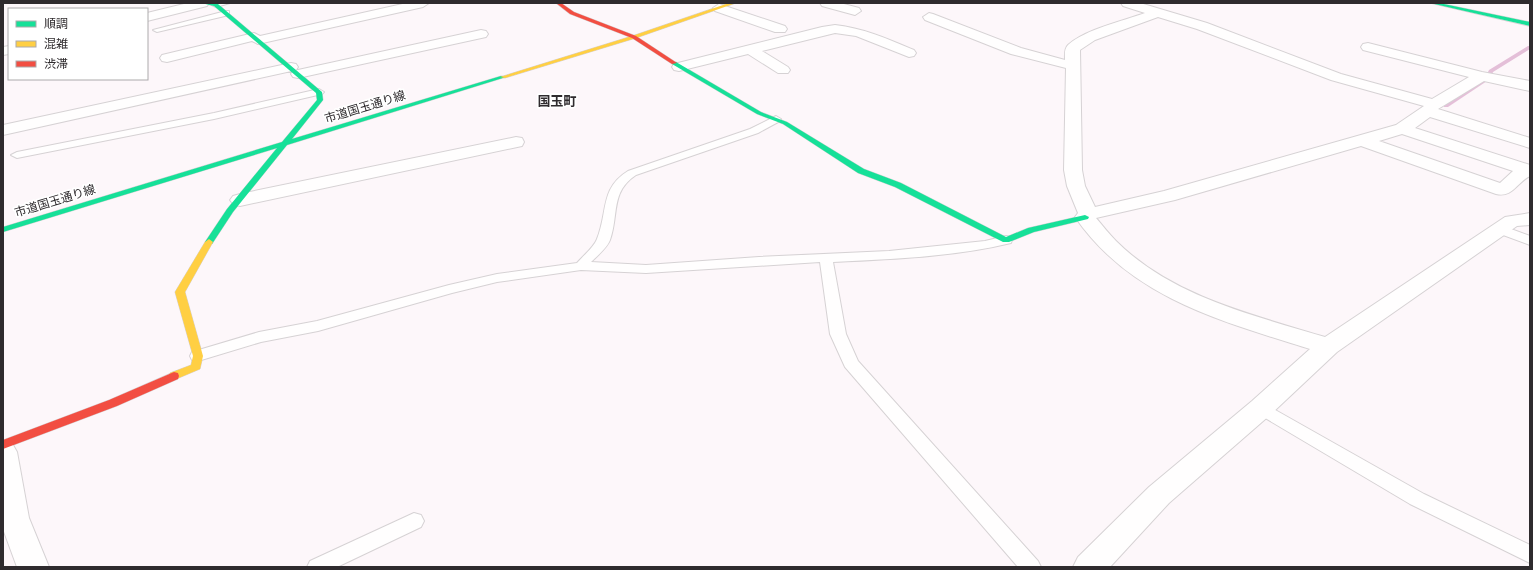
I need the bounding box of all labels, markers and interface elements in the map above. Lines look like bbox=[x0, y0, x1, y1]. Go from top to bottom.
legend bbox=[8, 8, 148, 80]
text: 順調 bbox=[44, 17, 68, 33]
text: 混雑 bbox=[44, 37, 68, 53]
text: 渋滞 bbox=[44, 57, 68, 73]
street label: 市道国玉通り線 bbox=[323, 88, 408, 128]
district label: 国玉町 bbox=[537, 95, 577, 111]
street label: 市道国玉通り線 bbox=[13, 182, 98, 222]

